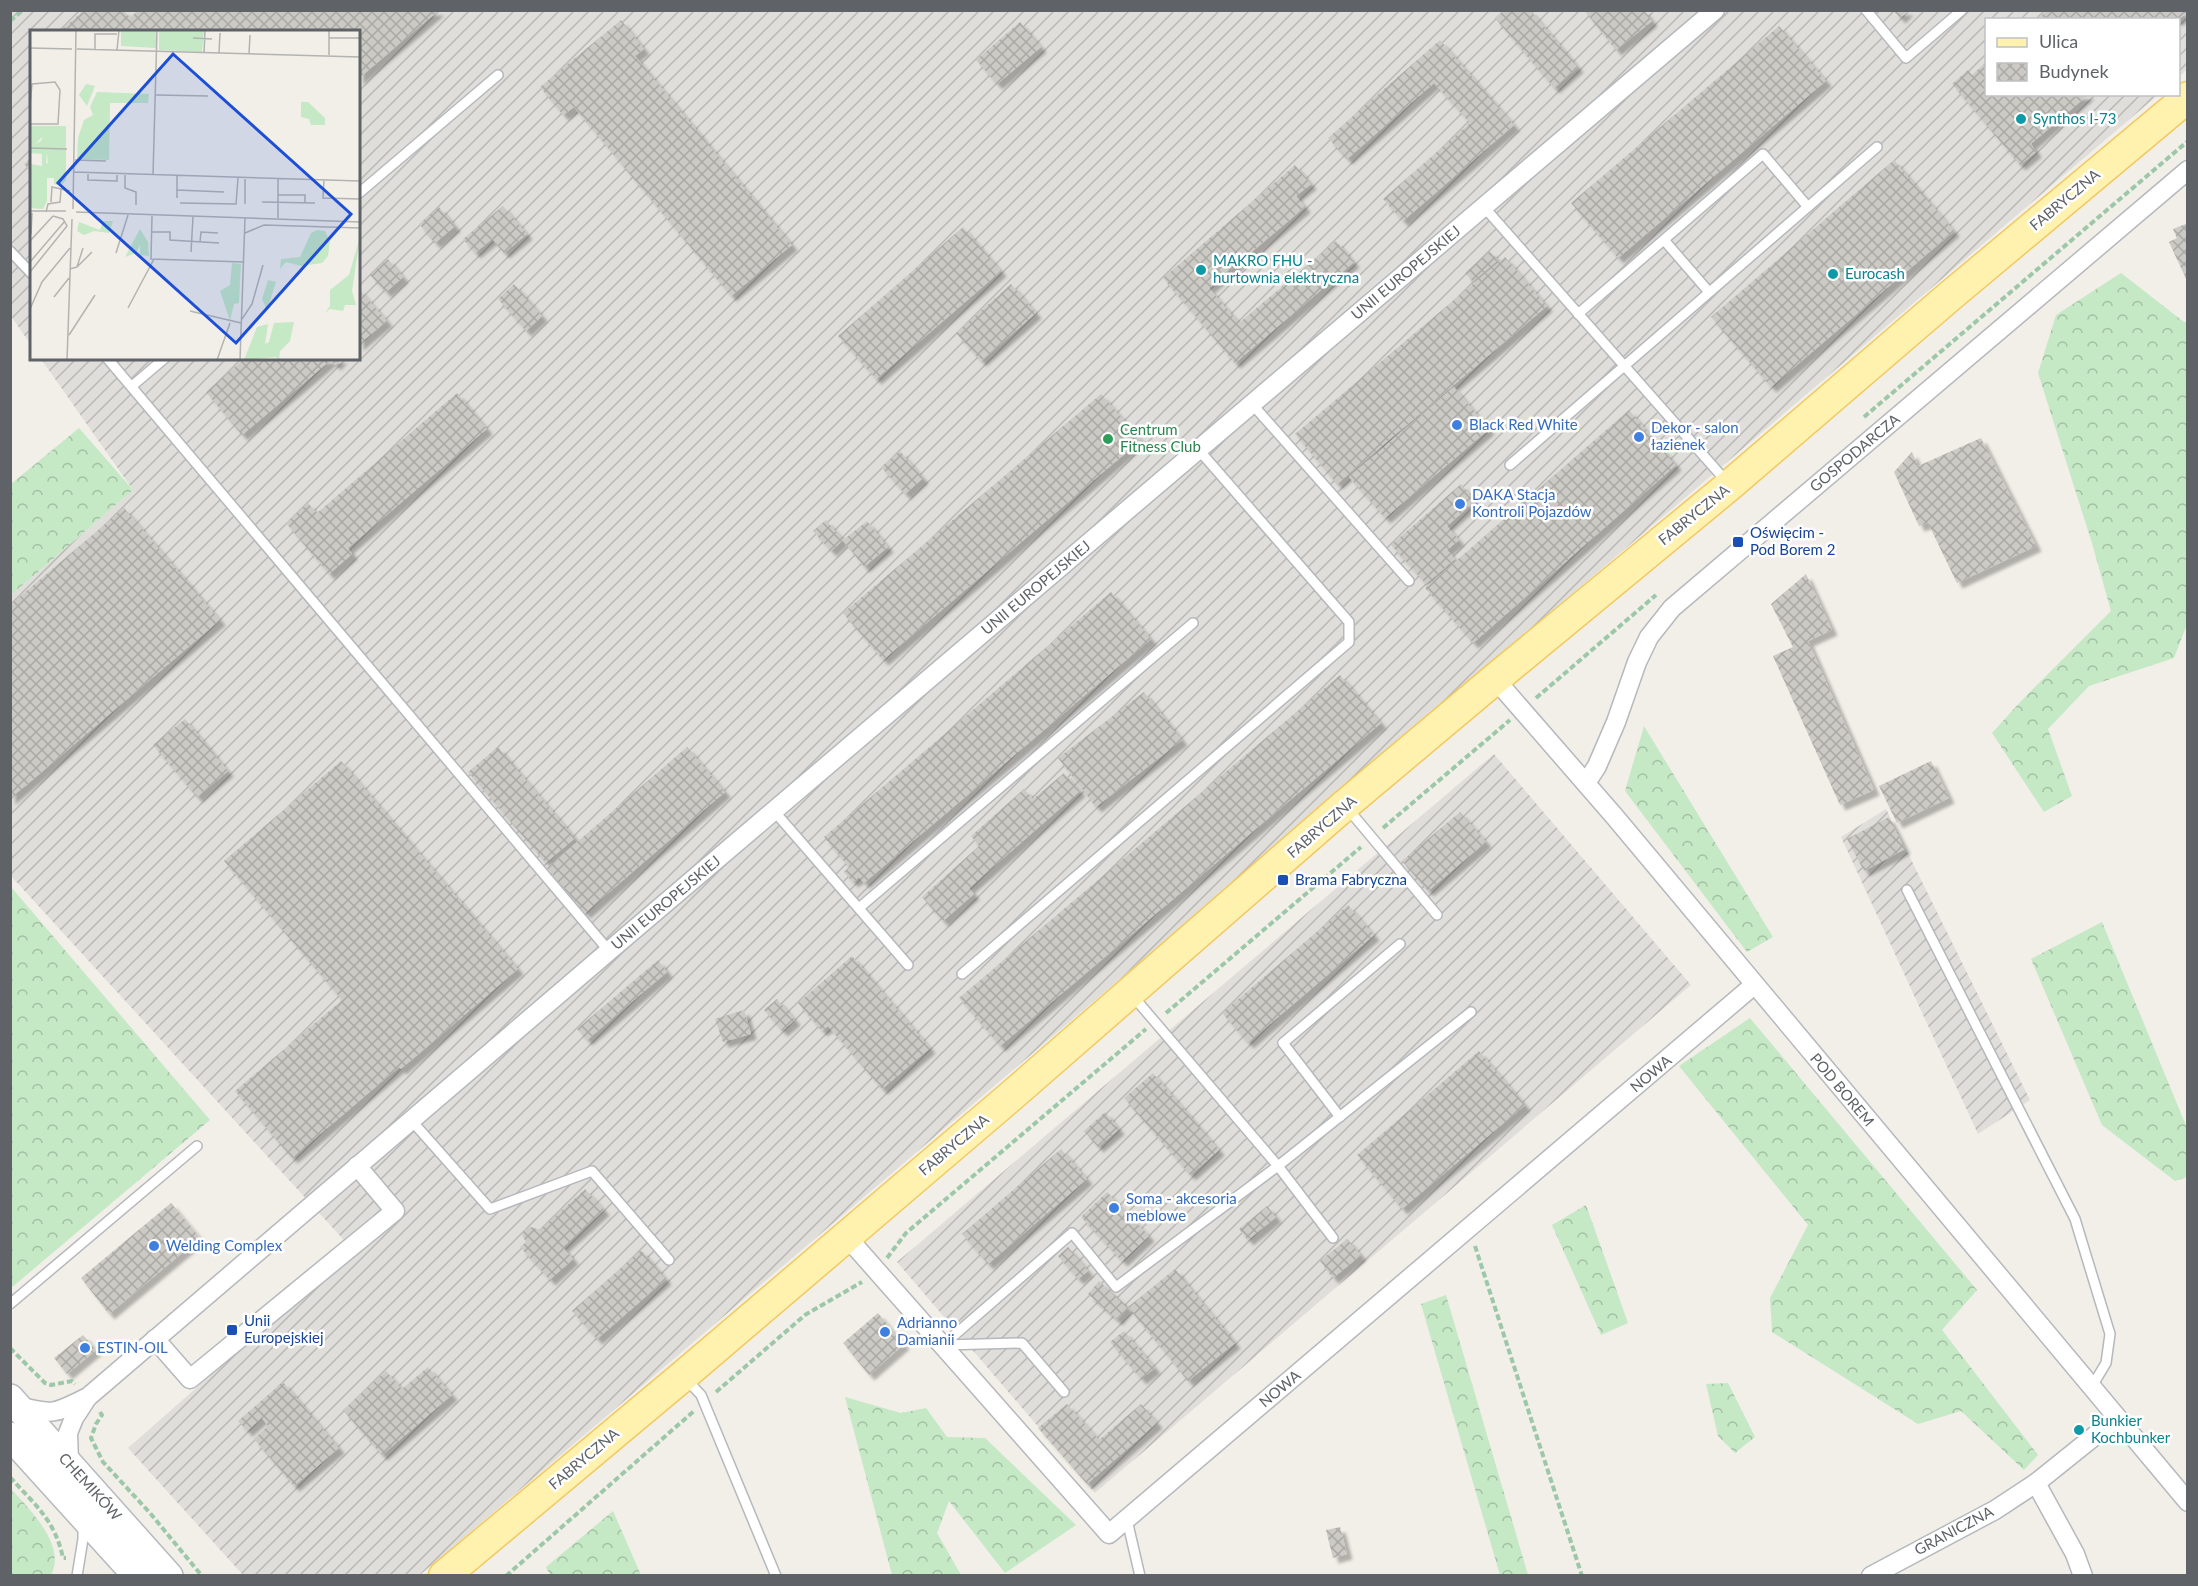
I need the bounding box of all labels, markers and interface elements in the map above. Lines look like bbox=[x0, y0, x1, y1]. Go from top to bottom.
legend bbox=[1985, 18, 2180, 96]
inset map bbox=[30, 30, 360, 360]
text: Ulica bbox=[2039, 30, 2078, 52]
text: Budynek bbox=[2039, 60, 2109, 82]
place label: Synthos I-73 bbox=[2033, 109, 2117, 127]
marker: Synthos I-73 bbox=[2014, 112, 2028, 126]
street label: FABRYCZNA bbox=[2026, 164, 2104, 234]
street label: UNII EUROPEJSKIEJ bbox=[1347, 221, 1464, 323]
place label: MAKRO FHU - hurtownia elektryczna bbox=[1213, 251, 1359, 286]
marker: MAKRO FHU - hurtownia elektryczna bbox=[1194, 263, 1208, 277]
place label: Eurocash bbox=[1845, 264, 1905, 282]
marker: Eurocash bbox=[1826, 267, 1840, 281]
street label: GOSPODARCZA bbox=[1806, 409, 1904, 495]
place label: Black Red White bbox=[1469, 415, 1578, 433]
marker: Black Red White bbox=[1450, 418, 1464, 432]
place label: Dekor - salon łazienek bbox=[1651, 418, 1739, 453]
place label: Centrum Fitness Club bbox=[1120, 420, 1201, 455]
marker: Dekor - salon łazienek bbox=[1632, 430, 1646, 444]
marker: Centrum Fitness Club bbox=[1101, 432, 1115, 446]
street label: FABRYCZNA bbox=[1654, 480, 1733, 548]
place label: DAKA Stacja Kontroli Pojazdów bbox=[1472, 485, 1592, 520]
marker: DAKA Stacja Kontroli Pojazdów bbox=[1453, 497, 1467, 511]
place label: Oświęcim - Pod Borem 2 bbox=[1750, 523, 1835, 558]
marker: Oświęcim - Pod Borem 2 bbox=[1731, 535, 1745, 549]
street label: UNII EUROPEJSKIEJ bbox=[977, 536, 1094, 638]
street label: FABRYCZNA bbox=[1283, 791, 1360, 861]
street label: UNII EUROPEJSKIEJ bbox=[607, 851, 724, 953]
place label: Brama Fabryczna bbox=[1295, 870, 1407, 888]
marker: Brama Fabryczna bbox=[1276, 873, 1290, 887]
street label: POD BOREM bbox=[1807, 1049, 1879, 1130]
street label: NOWA bbox=[1626, 1050, 1675, 1096]
street label: FABRYCZNA bbox=[915, 1109, 993, 1179]
place label: Soma - akcesoria meblowe bbox=[1126, 1189, 1237, 1224]
marker: Soma - akcesoria meblowe bbox=[1107, 1201, 1121, 1215]
place label: Welding Complex bbox=[166, 1236, 283, 1254]
marker: Welding Complex bbox=[147, 1239, 161, 1253]
place label: Unii Europejskiej bbox=[244, 1311, 324, 1346]
place label: Adrianno Damianii bbox=[897, 1313, 957, 1348]
marker: Unii Europejskiej bbox=[225, 1323, 239, 1337]
marker: Adrianno Damianii bbox=[878, 1325, 892, 1339]
place label: ESTIN-OIL bbox=[97, 1338, 168, 1356]
marker: ESTIN-OIL bbox=[78, 1341, 92, 1355]
street label: NOWA bbox=[1255, 1365, 1304, 1411]
place label: Bunkier Kochbunker bbox=[2091, 1411, 2171, 1446]
street label: FABRYCZNA bbox=[545, 1423, 623, 1493]
marker: Bunkier Kochbunker bbox=[2072, 1423, 2086, 1437]
street label: CHEMIKÓW bbox=[56, 1449, 126, 1524]
street label: GRANICZNA bbox=[1911, 1501, 1997, 1558]

